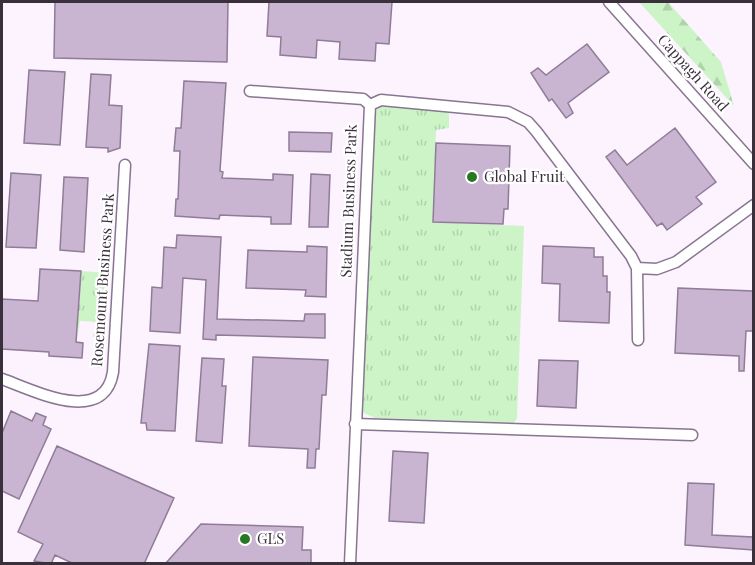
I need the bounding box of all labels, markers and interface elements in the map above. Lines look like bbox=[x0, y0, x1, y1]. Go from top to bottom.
street label: Cappagh Road bbox=[654, 29, 734, 115]
street label: Stadium Business Park bbox=[335, 123, 361, 278]
place label: Global Fruit bbox=[484, 166, 565, 186]
marker: Global Fruit bbox=[465, 170, 479, 184]
street label: Rosemount Business Park bbox=[86, 192, 118, 367]
place label: GLS bbox=[257, 528, 284, 548]
marker: GLS bbox=[238, 532, 252, 546]

